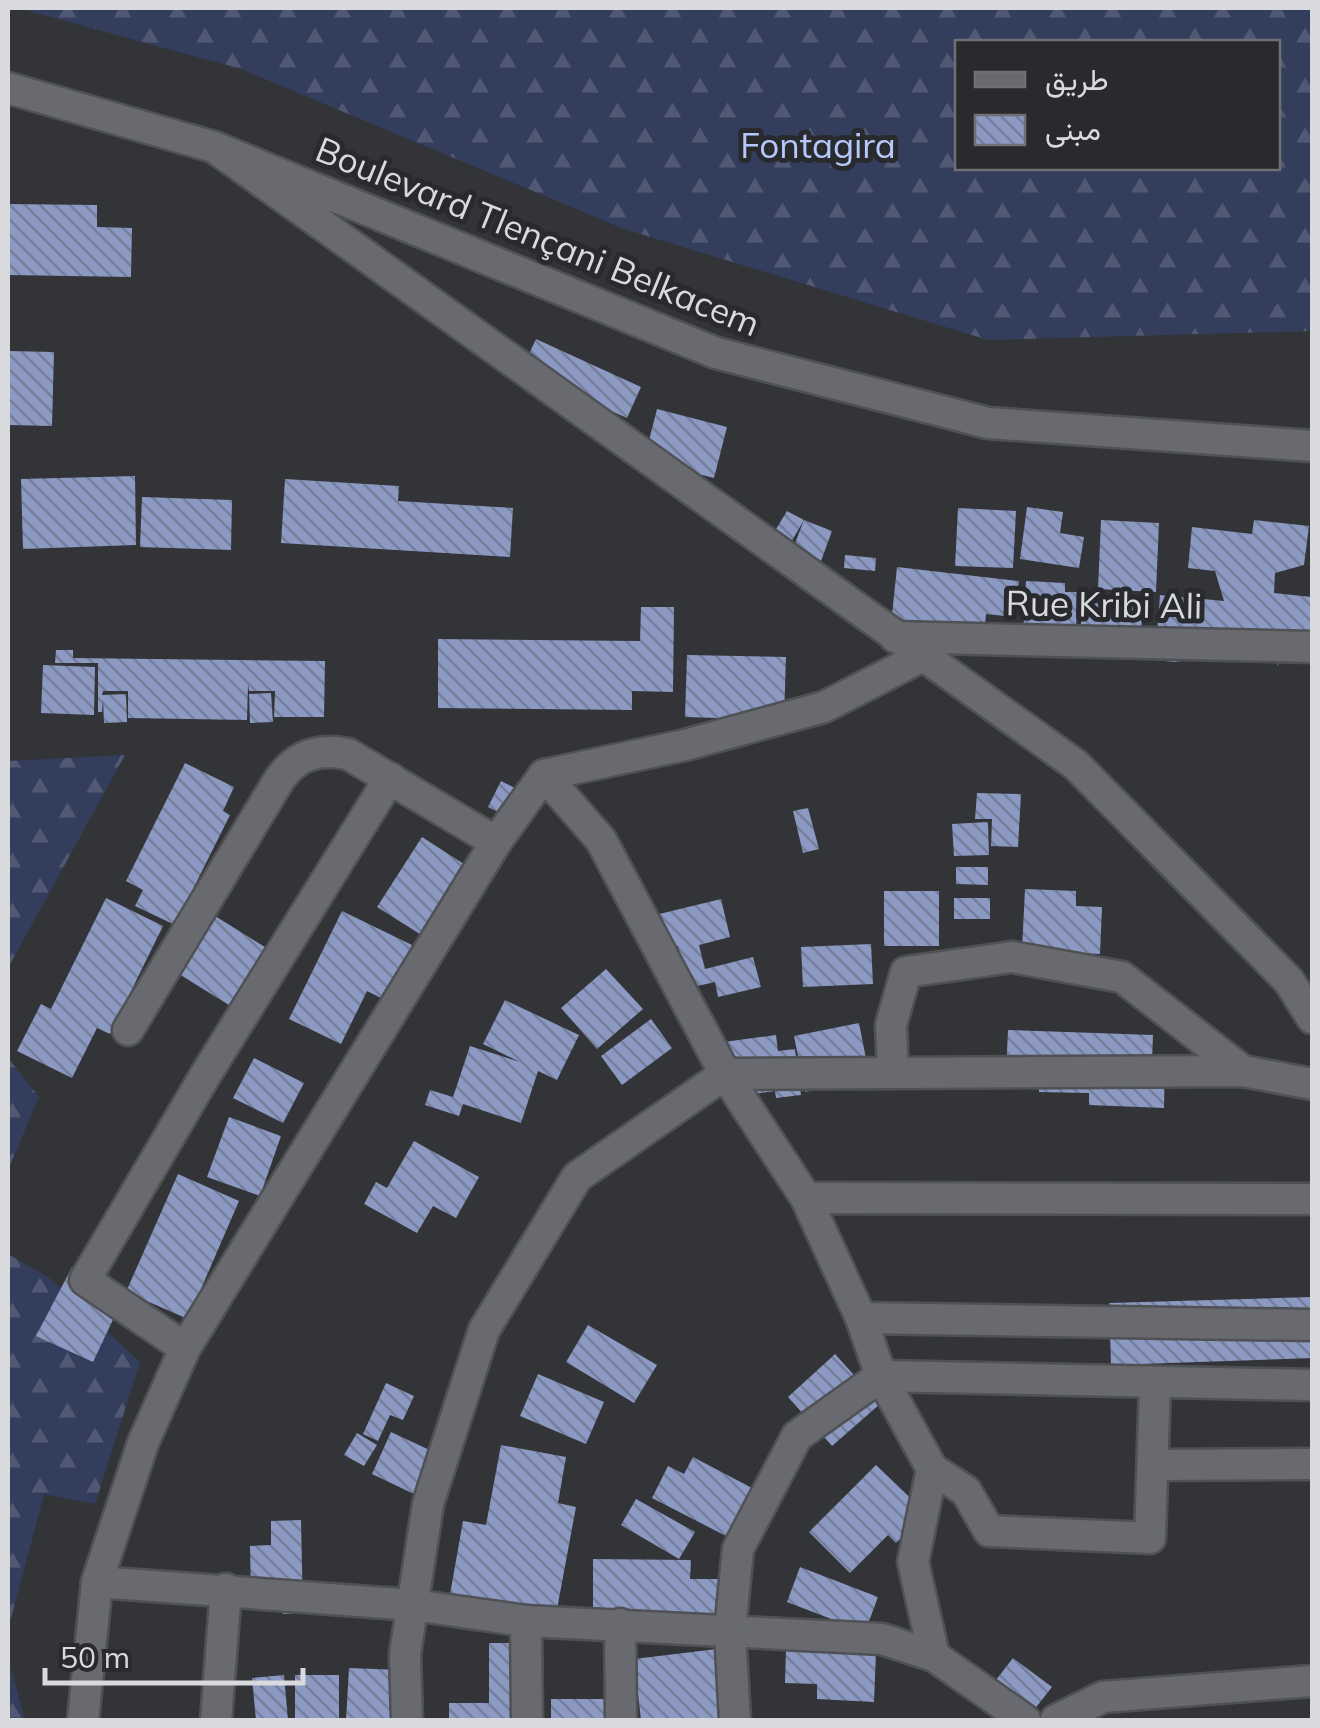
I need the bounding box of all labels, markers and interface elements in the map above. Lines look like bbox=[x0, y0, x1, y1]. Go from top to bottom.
legend bbox=[955, 40, 1280, 170]
text: طريق bbox=[1045, 60, 1109, 98]
text: مبنى bbox=[1045, 110, 1101, 148]
park label: Fontagira bbox=[740, 123, 896, 167]
street label: Boulevard Tlençani Belkacem bbox=[310, 127, 766, 345]
street label: Rue Kribi Ali bbox=[1005, 580, 1203, 628]
scale bar bbox=[45, 1623, 302, 1685]
text: 50 m bbox=[60, 1638, 130, 1676]

